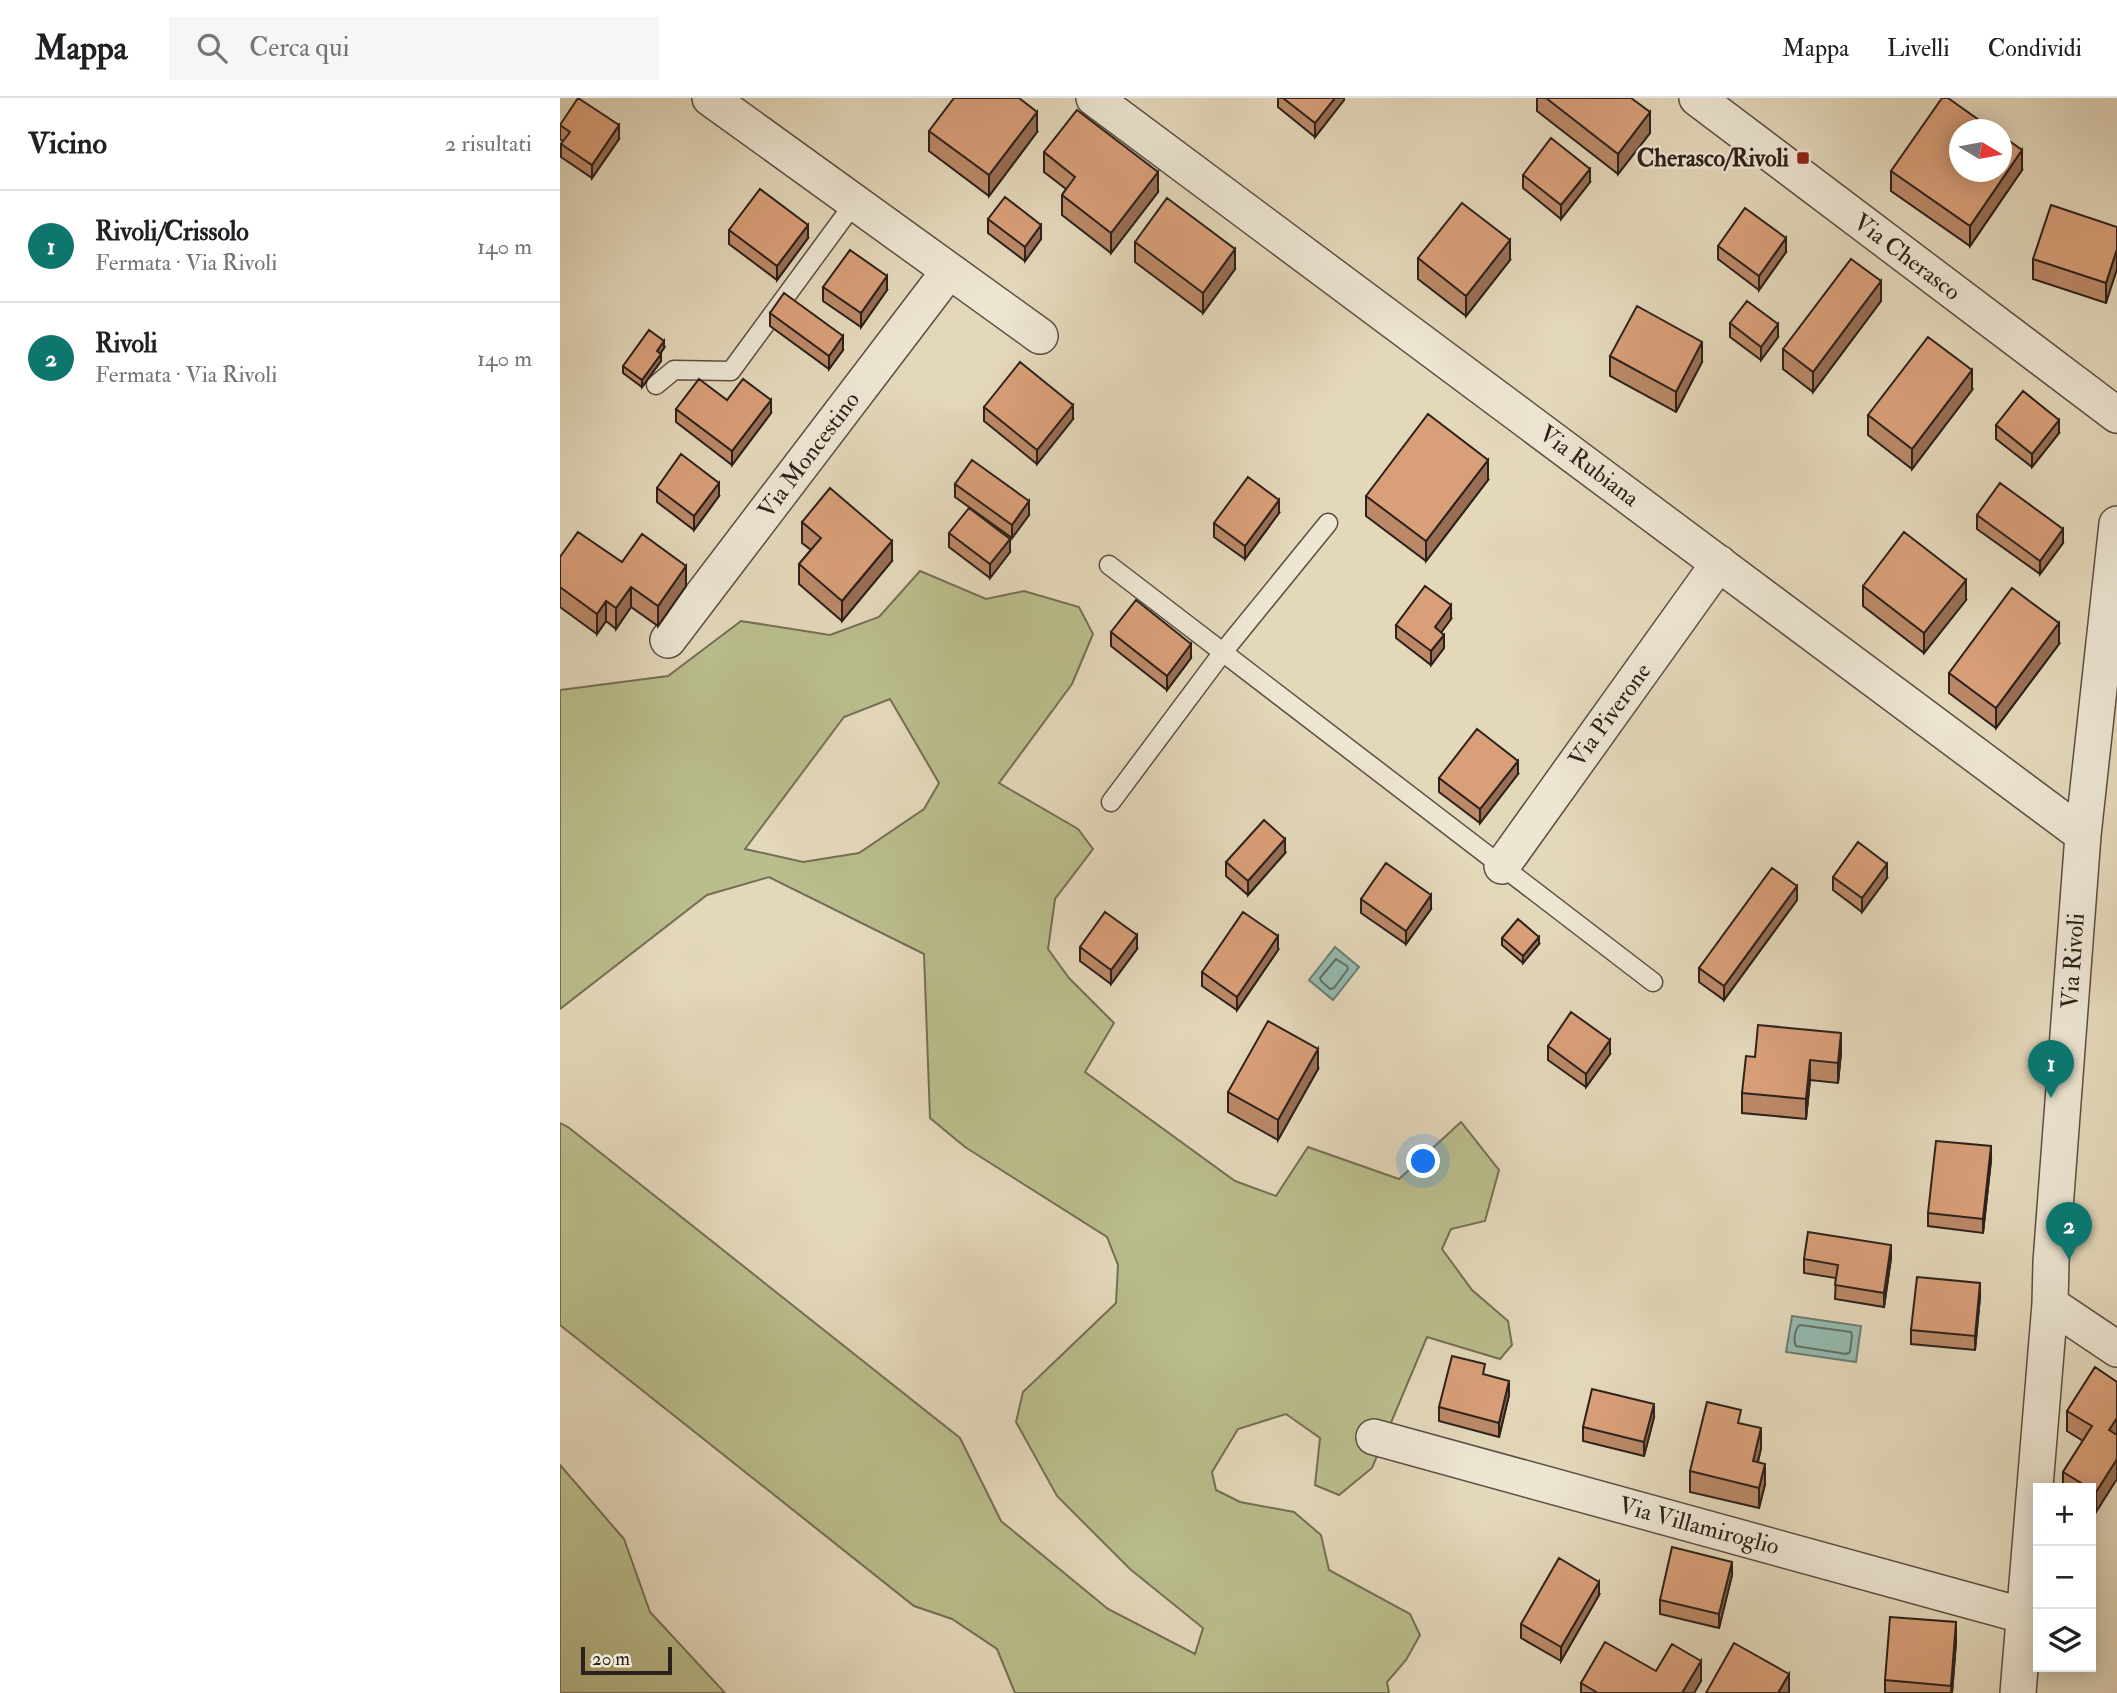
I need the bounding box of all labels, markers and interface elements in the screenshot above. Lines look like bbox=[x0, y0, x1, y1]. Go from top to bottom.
search box bbox=[169, 17, 659, 80]
text: Mappa bbox=[35, 28, 127, 69]
icon: search bbox=[193, 29, 231, 67]
text: Cerca qui bbox=[249, 32, 349, 64]
text: Mappa bbox=[1782, 33, 1849, 64]
text: Livelli bbox=[1887, 33, 1950, 64]
text: Condividi bbox=[1988, 33, 2082, 64]
north arrow bbox=[1949, 119, 2012, 182]
text: Vicino bbox=[28, 125, 107, 162]
text: 2 risultati bbox=[445, 129, 532, 158]
place label: Cherasco/Rivoli bbox=[1637, 143, 1790, 174]
marker: Cherasco/Rivoli bbox=[1795, 150, 1811, 166]
street label: Via Cherasco bbox=[1847, 207, 1967, 307]
text: Rivoli/Crissolo bbox=[95, 216, 249, 248]
text: 1 bbox=[47, 232, 55, 261]
text: 140 m bbox=[477, 232, 532, 261]
text: Fermata · Via Rivoli bbox=[95, 248, 277, 277]
text: Rivoli bbox=[95, 328, 157, 360]
text: 2 bbox=[45, 344, 57, 373]
text: 140 m bbox=[477, 344, 532, 373]
text: Fermata · Via Rivoli bbox=[95, 360, 277, 389]
street label: Via Moncestino bbox=[751, 385, 867, 525]
street label: Via Rubiana bbox=[1533, 418, 1646, 514]
street label: Via Piverone bbox=[1562, 657, 1658, 773]
street label: Via Rivoli bbox=[2054, 912, 2092, 1010]
pin: 1 bbox=[2028, 1040, 2074, 1098]
your location bbox=[1406, 1144, 1440, 1178]
pin: 2 bbox=[2046, 1202, 2092, 1260]
map controls bbox=[2033, 1483, 2096, 1672]
button: + bbox=[2033, 1483, 2096, 1546]
street label: Via Villamiroglio bbox=[1615, 1490, 1783, 1562]
button: − bbox=[2033, 1546, 2096, 1609]
button: layers bbox=[2033, 1609, 2096, 1672]
scale bar bbox=[581, 1644, 672, 1676]
text: 20 m bbox=[592, 1647, 630, 1671]

